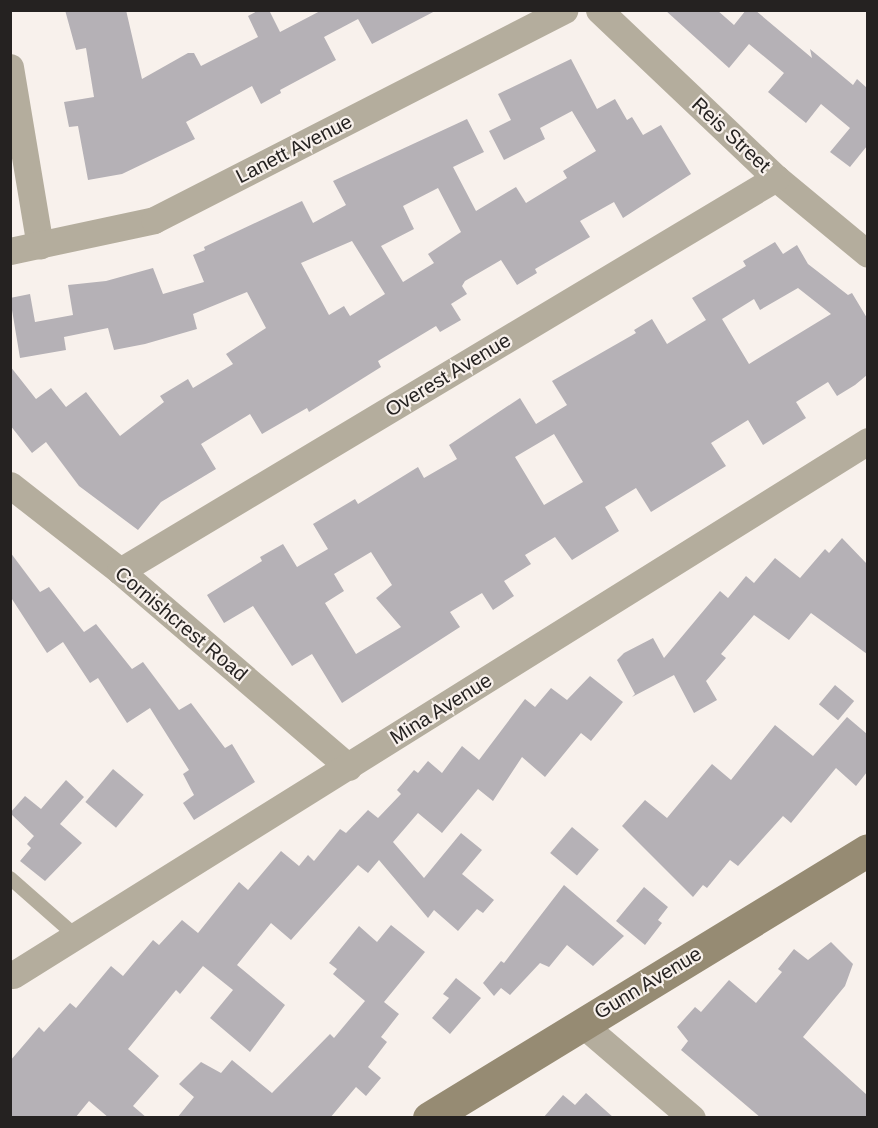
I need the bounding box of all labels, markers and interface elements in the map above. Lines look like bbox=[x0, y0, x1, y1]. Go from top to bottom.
street label: Reis Street bbox=[687, 92, 775, 178]
street label: Lanett Avenue bbox=[231, 109, 357, 189]
street label: Overest Avenue bbox=[381, 328, 515, 422]
street label: Cornishcrest Road bbox=[110, 562, 252, 686]
street label: Mina Avenue bbox=[385, 668, 497, 750]
street label: Gunn Avenue bbox=[590, 941, 706, 1025]

